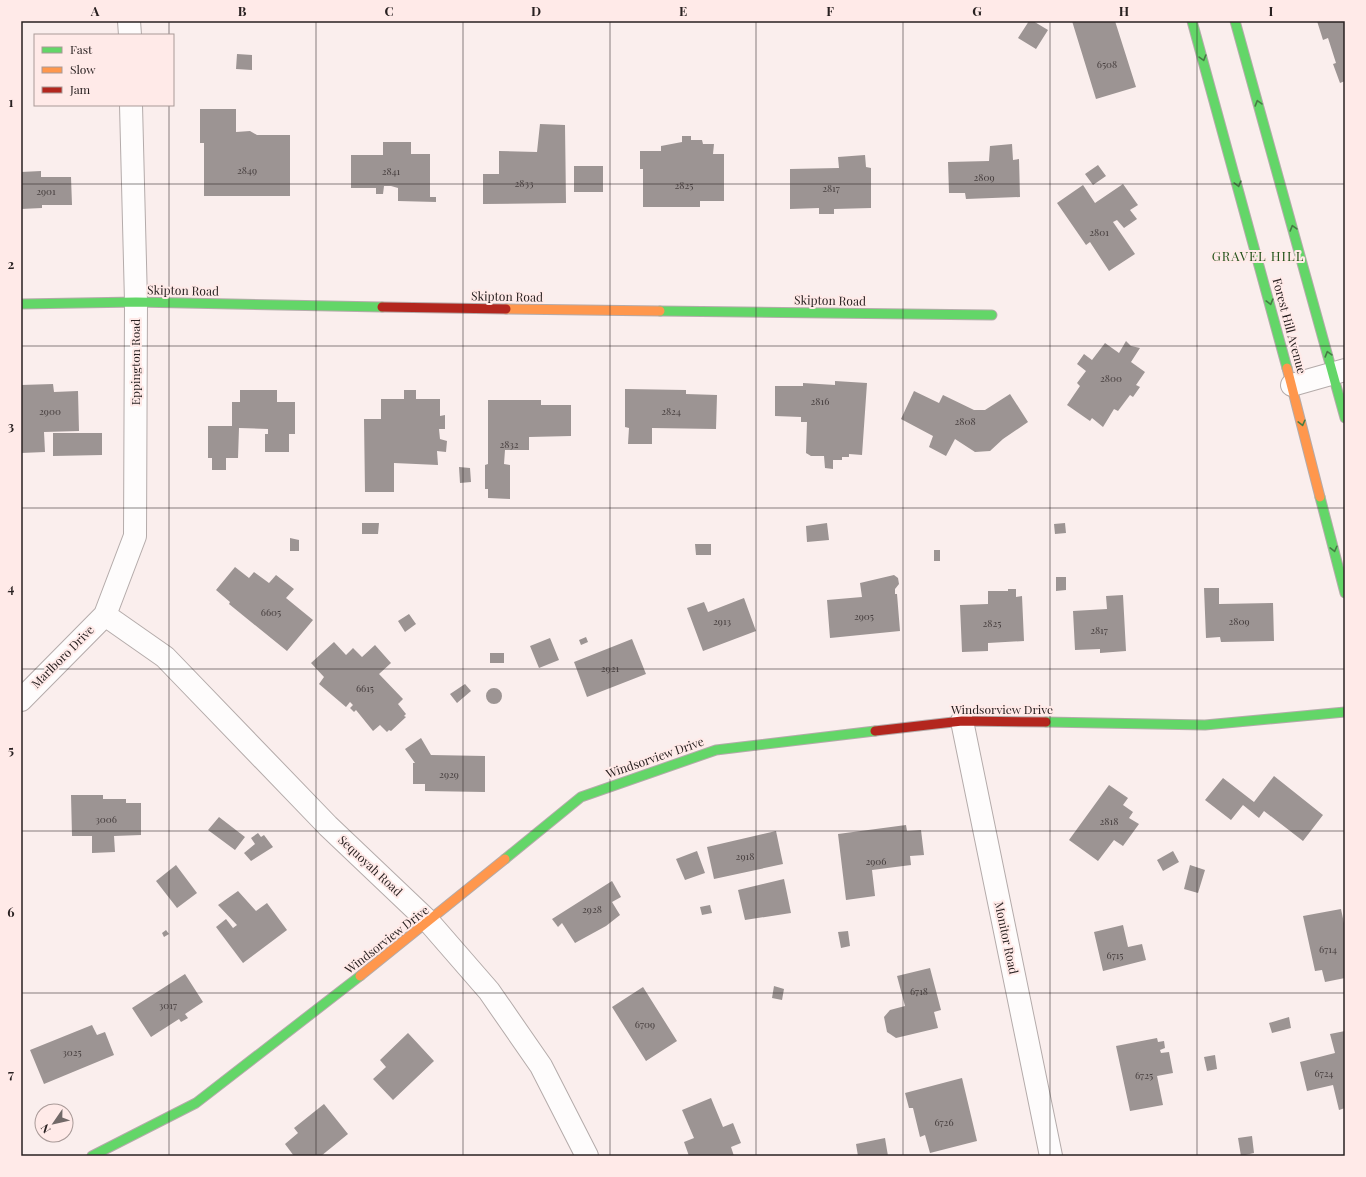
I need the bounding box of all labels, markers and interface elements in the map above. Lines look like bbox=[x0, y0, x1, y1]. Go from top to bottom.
text: A bbox=[90, 2, 100, 19]
text: B bbox=[238, 2, 247, 19]
text: C bbox=[384, 2, 394, 19]
text: D bbox=[531, 2, 541, 19]
text: E bbox=[679, 2, 687, 19]
text: F bbox=[826, 2, 834, 19]
text: G bbox=[972, 2, 982, 19]
text: H bbox=[1119, 2, 1129, 19]
text: I bbox=[1269, 2, 1274, 19]
legend bbox=[34, 34, 174, 106]
text: Fast bbox=[70, 41, 93, 57]
one-way arrow bbox=[1198, 55, 1207, 62]
house number: 6508 bbox=[1097, 57, 1117, 71]
text: Slow bbox=[70, 61, 96, 77]
text: Jam bbox=[69, 81, 91, 97]
text: 1 bbox=[9, 93, 14, 110]
one-way arrow bbox=[1254, 100, 1263, 107]
house number: 2849 bbox=[237, 163, 257, 177]
house number: 2841 bbox=[382, 164, 401, 178]
house number: 2809 bbox=[973, 170, 995, 184]
house number: 2833 bbox=[515, 176, 534, 190]
house number: 2825 bbox=[675, 178, 693, 192]
one-way arrow bbox=[1233, 180, 1242, 187]
house number: 2817 bbox=[822, 181, 840, 195]
house number: 2901 bbox=[36, 184, 56, 198]
house number: 2801 bbox=[1089, 225, 1109, 239]
one-way arrow bbox=[1289, 225, 1298, 232]
district label: GRAVEL HILL bbox=[1212, 247, 1304, 264]
text: 2 bbox=[8, 255, 15, 272]
street label: Forest Hill Avenue bbox=[1270, 276, 1310, 375]
street label: Skipton Road bbox=[147, 281, 219, 299]
street label: Skipton Road bbox=[471, 287, 543, 305]
street label: Skipton Road bbox=[794, 291, 866, 309]
one-way arrow bbox=[1265, 298, 1274, 305]
street label: Eppington Road bbox=[127, 319, 143, 405]
one-way arrow bbox=[1324, 350, 1333, 357]
house number: 2800 bbox=[1100, 371, 1122, 385]
house number: 2816 bbox=[811, 394, 829, 408]
house number: 2900 bbox=[39, 404, 61, 418]
house number: 2824 bbox=[661, 404, 681, 418]
house number: 2808 bbox=[954, 414, 976, 428]
text: 3 bbox=[8, 417, 14, 434]
one-way arrow bbox=[1297, 419, 1306, 426]
house number: 2832 bbox=[499, 437, 519, 451]
one-way arrow bbox=[1329, 545, 1338, 552]
text: 4 bbox=[8, 579, 15, 596]
house number: 6605 bbox=[261, 605, 281, 619]
house number: 2905 bbox=[854, 609, 874, 623]
house number: 2913 bbox=[713, 614, 731, 628]
house number: 2809 bbox=[1228, 614, 1250, 628]
house number: 2825 bbox=[983, 616, 1001, 630]
street label: Marlboro Drive bbox=[28, 622, 97, 691]
house number: 2817 bbox=[1090, 623, 1108, 637]
house number: 2921 bbox=[601, 661, 619, 675]
house number: 6615 bbox=[356, 681, 374, 695]
street label: Windsorview Drive bbox=[950, 701, 1053, 717]
street label: Windsorview Drive bbox=[603, 733, 706, 782]
text: 5 bbox=[8, 741, 14, 758]
house number: 2929 bbox=[439, 767, 459, 781]
house number: 3006 bbox=[95, 812, 117, 826]
house number: 2818 bbox=[1100, 814, 1118, 828]
street label: Sequoyah Road bbox=[335, 831, 406, 899]
house number: 2918 bbox=[736, 849, 754, 863]
house number: 2906 bbox=[865, 854, 887, 868]
street label: Monitor Road bbox=[991, 900, 1022, 976]
street label: Windsorview Drive bbox=[340, 901, 432, 978]
house number: 2928 bbox=[582, 902, 602, 916]
text: 6 bbox=[7, 903, 15, 920]
house number: 6714 bbox=[1319, 942, 1337, 956]
house number: 6715 bbox=[1107, 948, 1123, 962]
house number: 6718 bbox=[910, 984, 928, 998]
house number: 3017 bbox=[159, 998, 177, 1012]
house number: 6709 bbox=[635, 1017, 655, 1031]
house number: 3025 bbox=[62, 1045, 82, 1059]
text: 7 bbox=[8, 1065, 14, 1082]
house number: 6724 bbox=[1315, 1066, 1334, 1080]
house number: 6725 bbox=[1135, 1068, 1153, 1082]
north arrow bbox=[34, 1103, 74, 1143]
house number: 6726 bbox=[934, 1115, 954, 1129]
text: N bbox=[37, 1121, 54, 1136]

